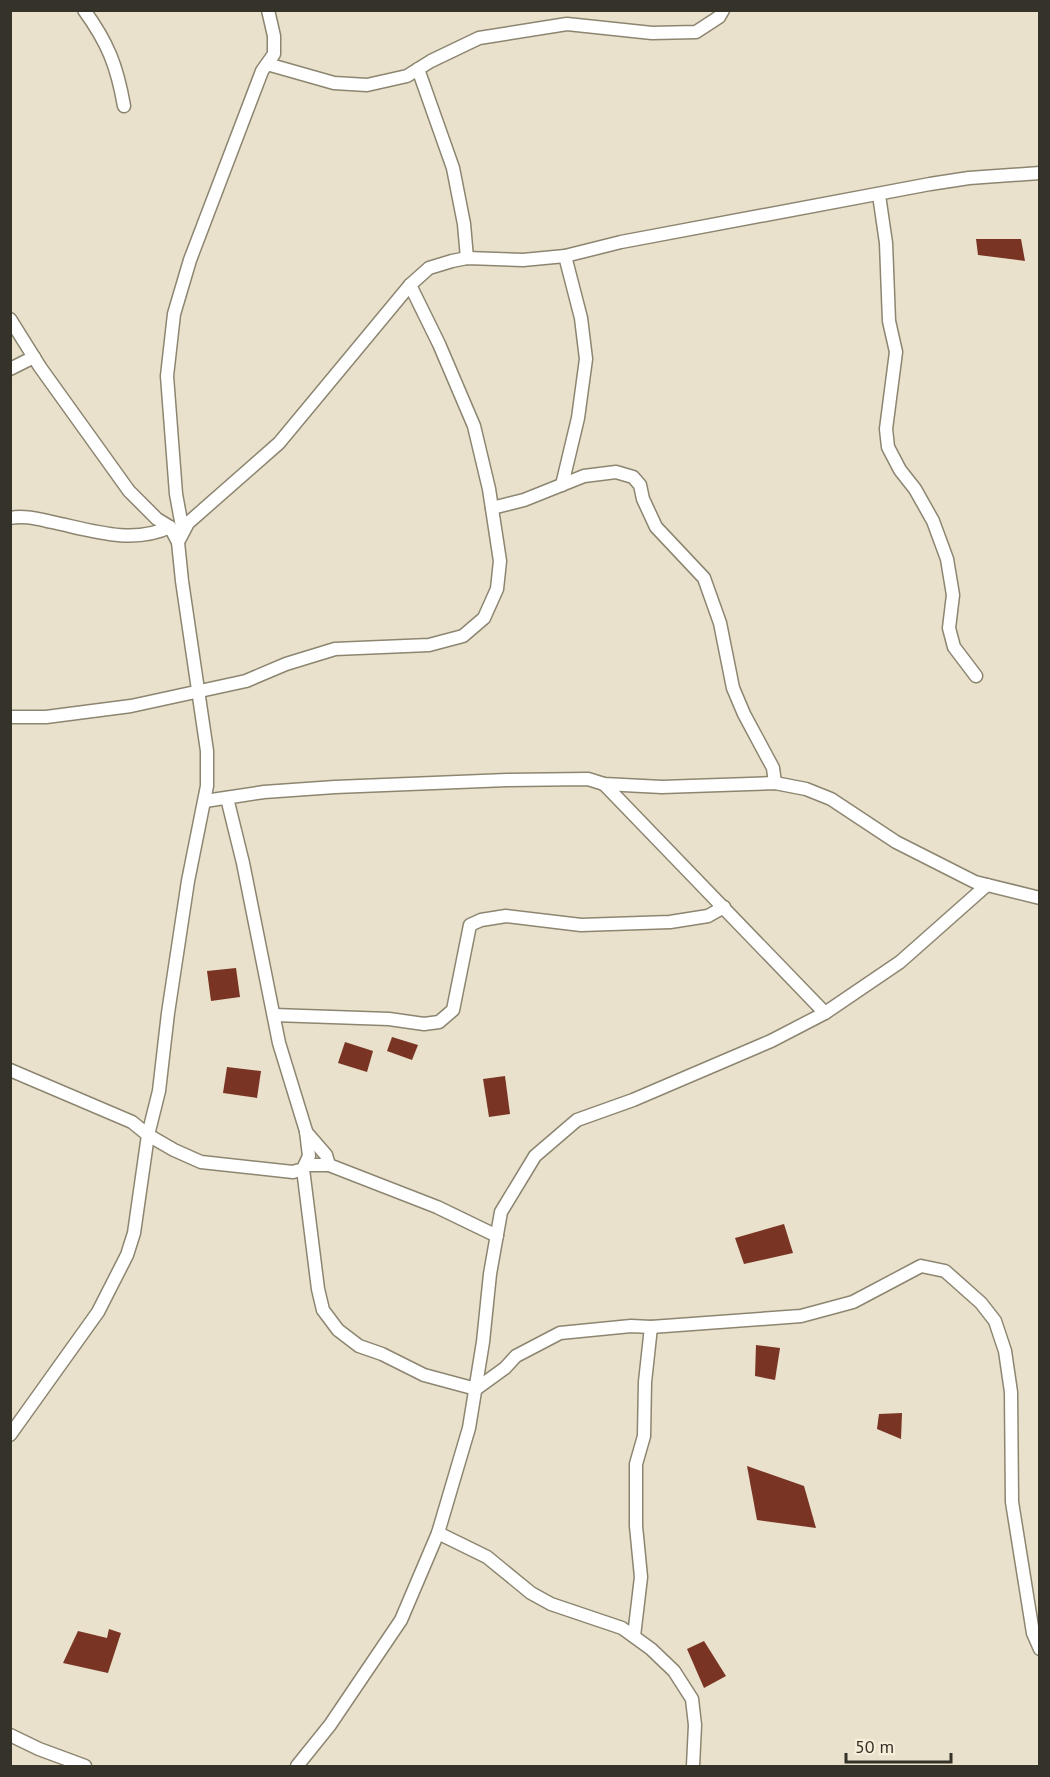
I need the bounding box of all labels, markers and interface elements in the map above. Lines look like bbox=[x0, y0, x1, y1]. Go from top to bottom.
scale bar bbox=[846, 1726, 951, 1764]
text: 50 m bbox=[855, 1735, 894, 1758]

